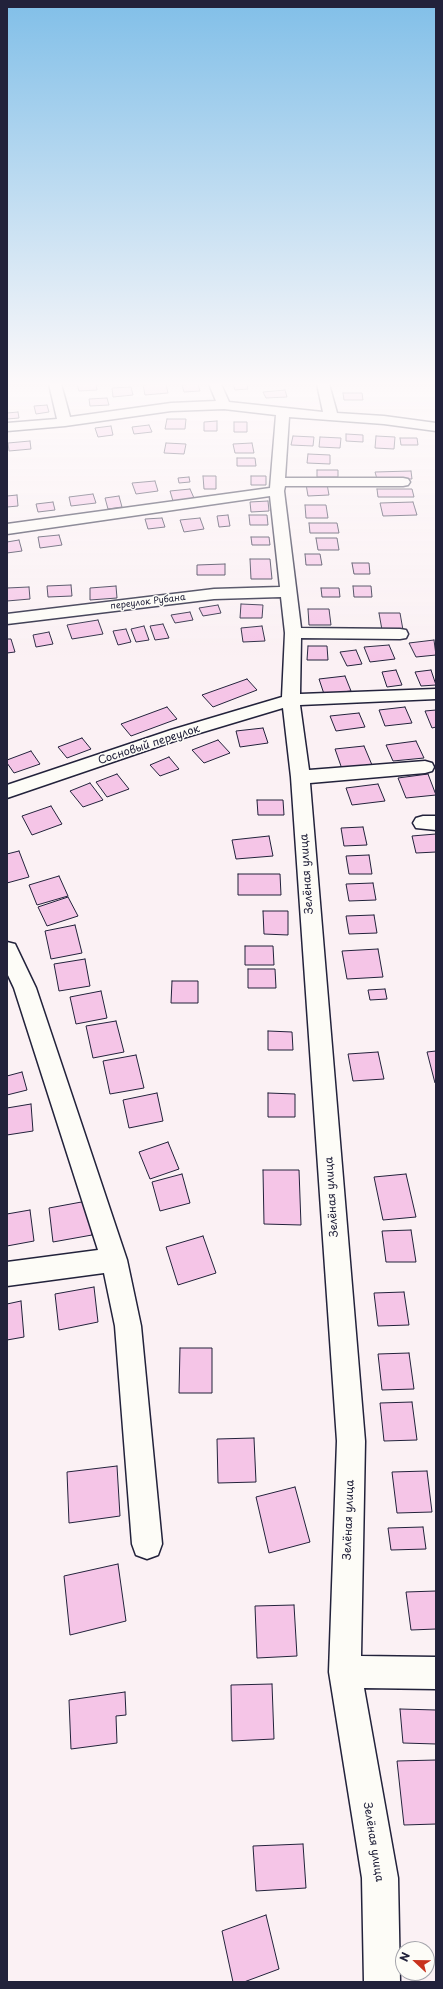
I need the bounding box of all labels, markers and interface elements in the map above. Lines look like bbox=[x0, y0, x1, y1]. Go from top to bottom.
street label: переулок Рубана bbox=[110, 592, 186, 612]
street label: Сосновый переулок bbox=[96, 722, 202, 768]
street label: Зелёная улица bbox=[298, 833, 316, 915]
street label: Зелёная улица bbox=[323, 1156, 341, 1238]
street label: Зелёная улица bbox=[341, 1480, 357, 1560]
street label: Зелёная улица bbox=[360, 1801, 386, 1883]
north arrow bbox=[395, 1941, 435, 1981]
text: N bbox=[395, 1949, 414, 1964]

